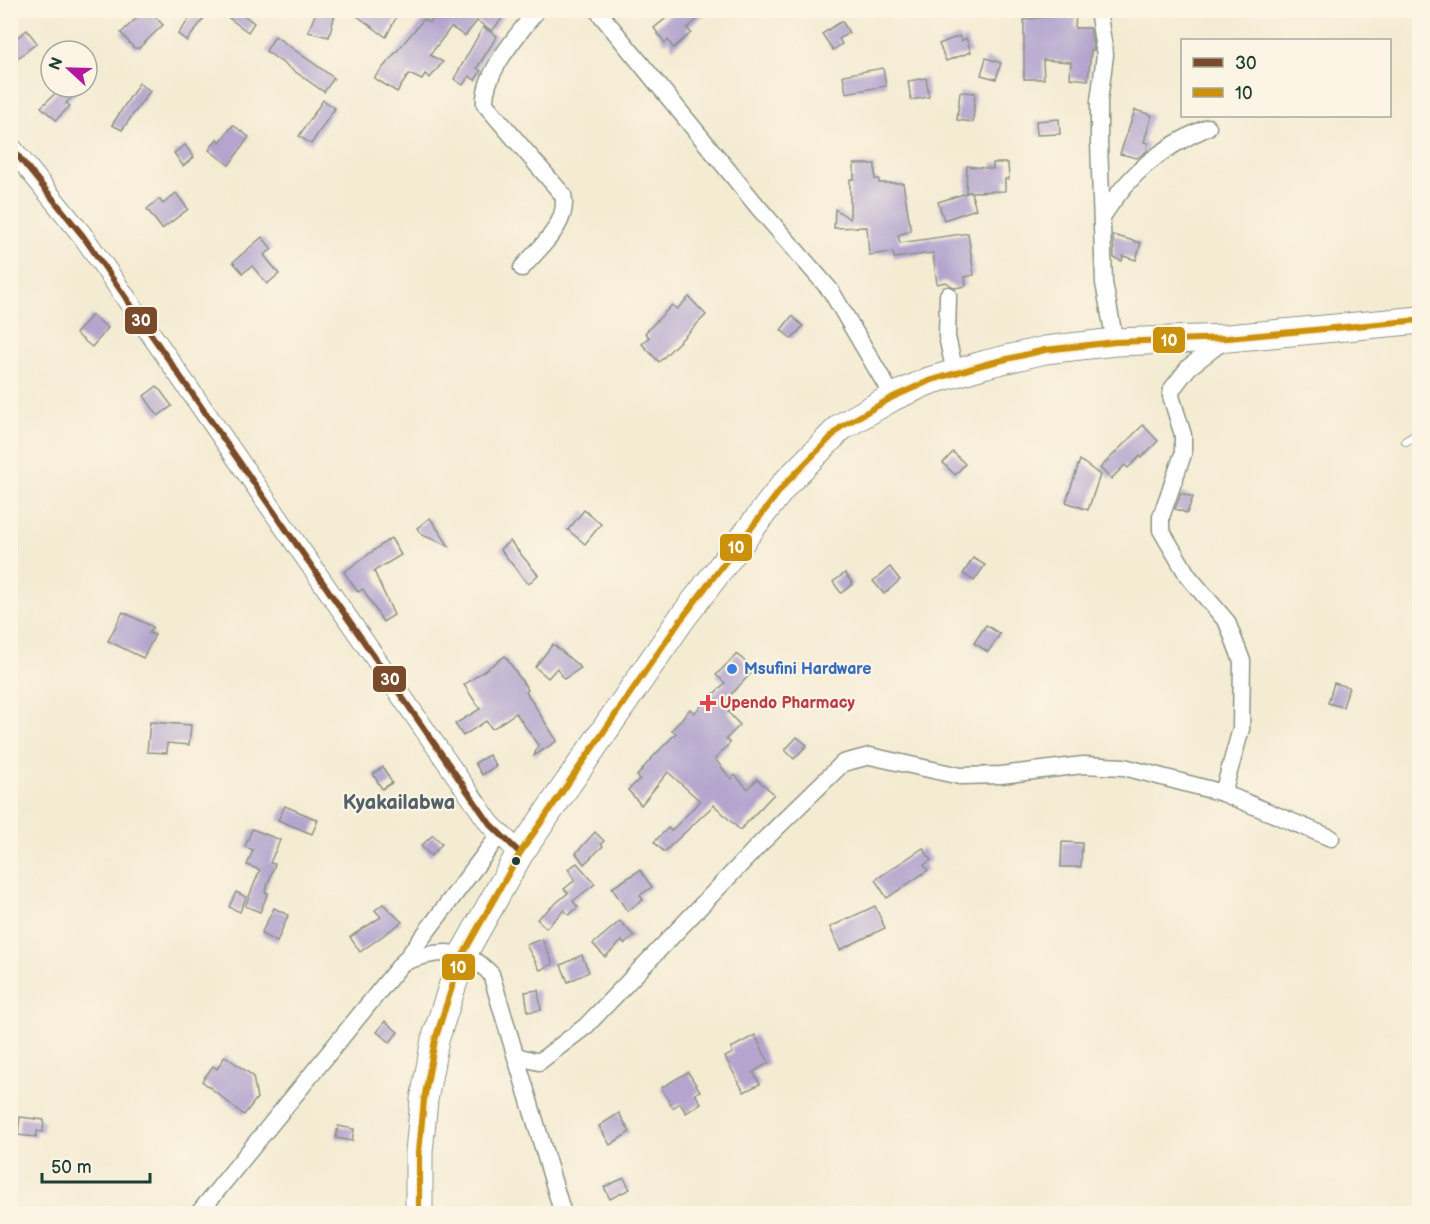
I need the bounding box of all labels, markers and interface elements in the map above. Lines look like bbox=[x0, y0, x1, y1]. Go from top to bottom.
north arrow bbox=[39, 39, 99, 99]
legend bbox=[1181, 39, 1391, 117]
text: 30 bbox=[1235, 53, 1257, 74]
text: N bbox=[45, 55, 68, 73]
text: 10 bbox=[1235, 83, 1253, 104]
line badge: 30 bbox=[124, 306, 158, 335]
text: 30 bbox=[131, 312, 151, 331]
line badge: 10 bbox=[1152, 326, 1186, 354]
text: 10 bbox=[1161, 332, 1177, 351]
line badge: 10 bbox=[719, 533, 753, 562]
text: 10 bbox=[728, 539, 744, 558]
place label: Msufini Hardware bbox=[744, 660, 872, 679]
marker: Msufini Hardware bbox=[725, 662, 739, 676]
line badge: 30 bbox=[372, 665, 407, 693]
text: 30 bbox=[380, 671, 400, 690]
place label: Upendo Pharmacy bbox=[720, 694, 855, 713]
marker: Upendo Pharmacy bbox=[701, 696, 715, 710]
district label: Kyakailabwa bbox=[343, 791, 455, 815]
unlabelled marker bbox=[510, 855, 522, 867]
line badge: 10 bbox=[441, 953, 476, 981]
text: 10 bbox=[450, 959, 466, 978]
scale bar bbox=[42, 1146, 150, 1184]
text: 50 m bbox=[51, 1157, 92, 1178]

